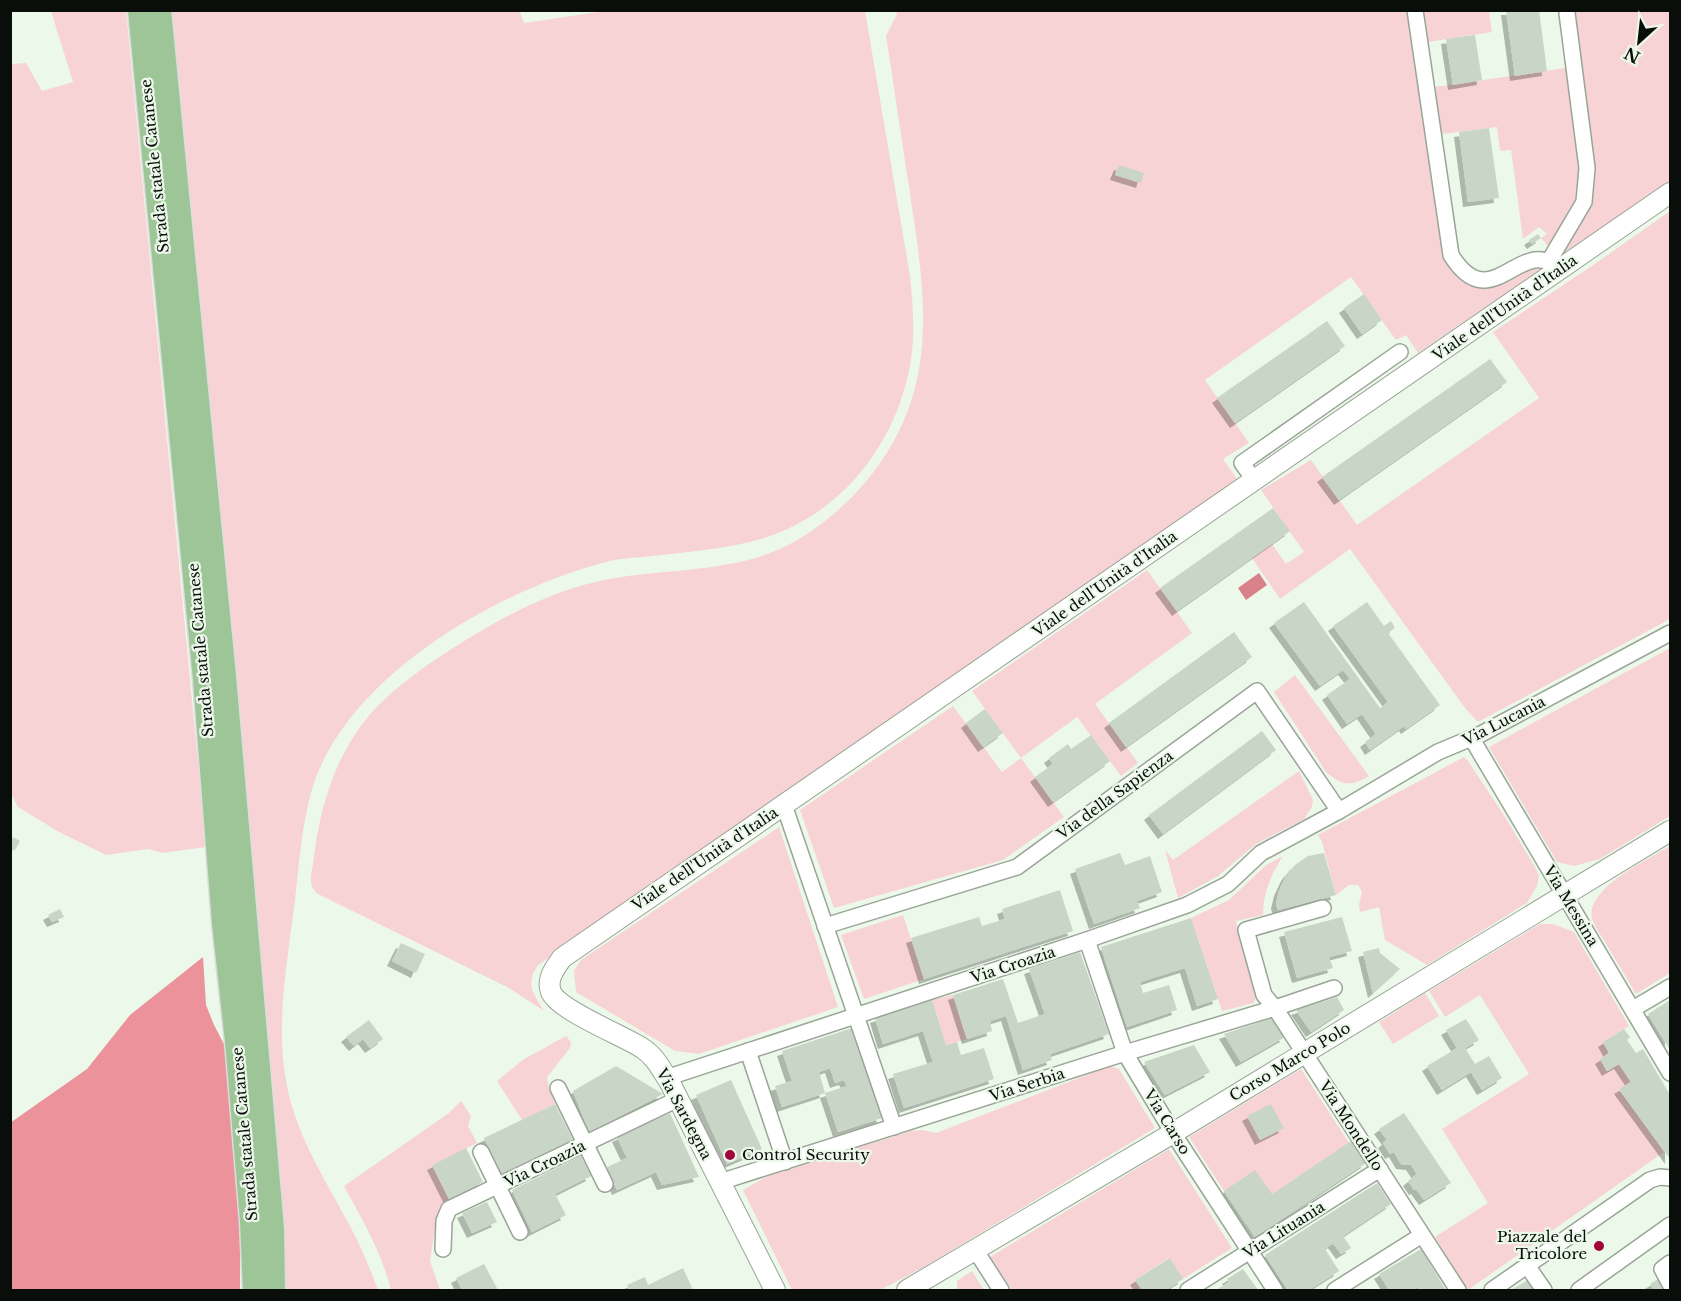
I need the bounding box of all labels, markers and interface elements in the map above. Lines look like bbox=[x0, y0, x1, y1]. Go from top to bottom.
north arrow bbox=[1609, 12, 1669, 72]
text: N bbox=[1621, 43, 1643, 68]
street label: Strada statale Catanese bbox=[136, 78, 173, 254]
street label: Viale dell'Unità d'Italia bbox=[1428, 250, 1581, 365]
street label: Viale dell'Unità d'Italia bbox=[1028, 526, 1181, 641]
street label: Strada statale Catanese bbox=[183, 562, 218, 738]
street label: Via Lucania bbox=[1458, 691, 1549, 750]
street label: Via della Sapienza bbox=[1052, 746, 1177, 844]
street label: Viale dell'Unità d'Italia bbox=[627, 802, 782, 915]
street label: Via Messina bbox=[1539, 861, 1603, 950]
street label: Via Croazia bbox=[967, 942, 1058, 987]
street label: Corso Marco Polo bbox=[1226, 1018, 1354, 1105]
street label: Strada statale Catanese bbox=[227, 1046, 262, 1222]
street label: Via Serbia bbox=[986, 1063, 1067, 1106]
street label: Via Sardegna bbox=[652, 1064, 717, 1163]
street label: Via Mondello bbox=[1315, 1076, 1388, 1174]
street label: Via Carso bbox=[1139, 1085, 1195, 1158]
street label: Via Croazia bbox=[500, 1135, 589, 1192]
place label: Control Security bbox=[742, 1145, 870, 1164]
marker: Control Security bbox=[723, 1148, 737, 1162]
street label: Via Lituania bbox=[1238, 1197, 1329, 1263]
place label: Piazzale del Tricolore bbox=[1497, 1227, 1587, 1263]
marker: Piazzale del Tricolore bbox=[1592, 1239, 1606, 1253]

